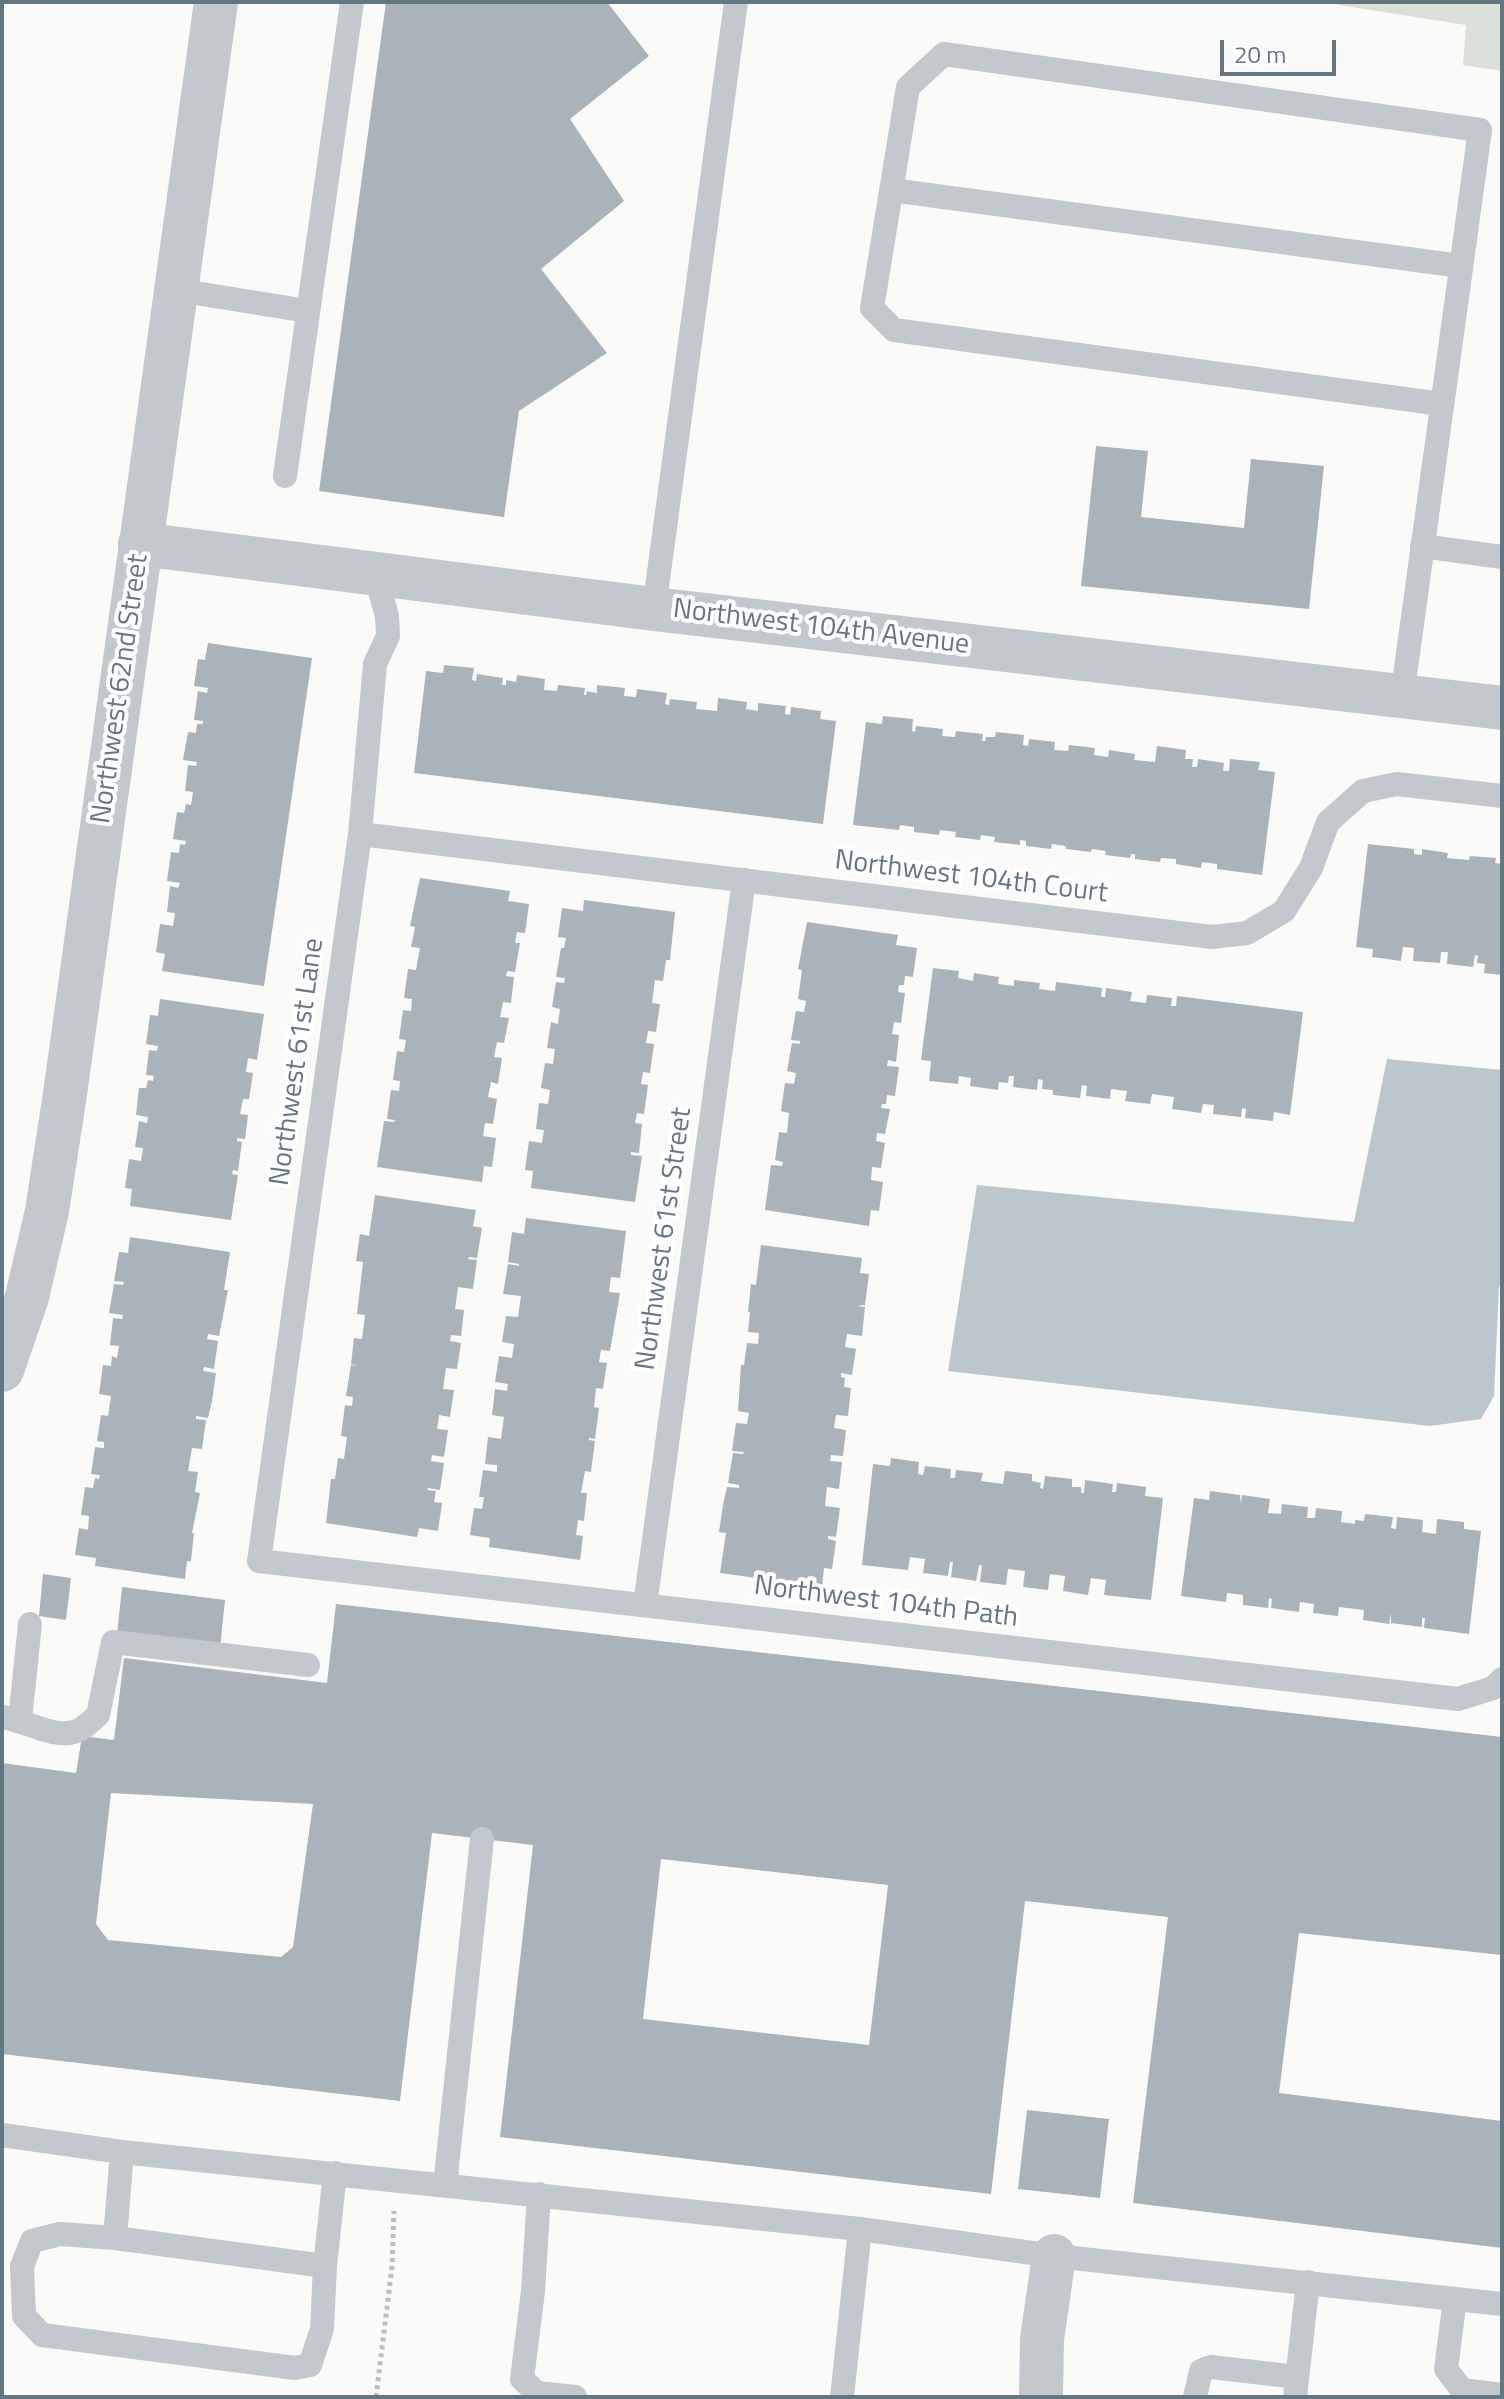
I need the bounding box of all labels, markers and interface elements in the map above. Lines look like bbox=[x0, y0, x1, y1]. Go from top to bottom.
scale bar bbox=[1224, 24, 1340, 74]
text: 20 m bbox=[1234, 36, 1286, 72]
street label: Northwest 62nd Street bbox=[85, 552, 157, 826]
street label: Northwest 104th Avenue bbox=[671, 593, 971, 663]
street label: Northwest 104th Court bbox=[833, 845, 1109, 911]
street label: Northwest 61st Lane bbox=[264, 936, 332, 1188]
street label: Northwest 61st Street bbox=[630, 1106, 700, 1372]
street label: Northwest 104th Path bbox=[752, 1570, 1020, 1636]

